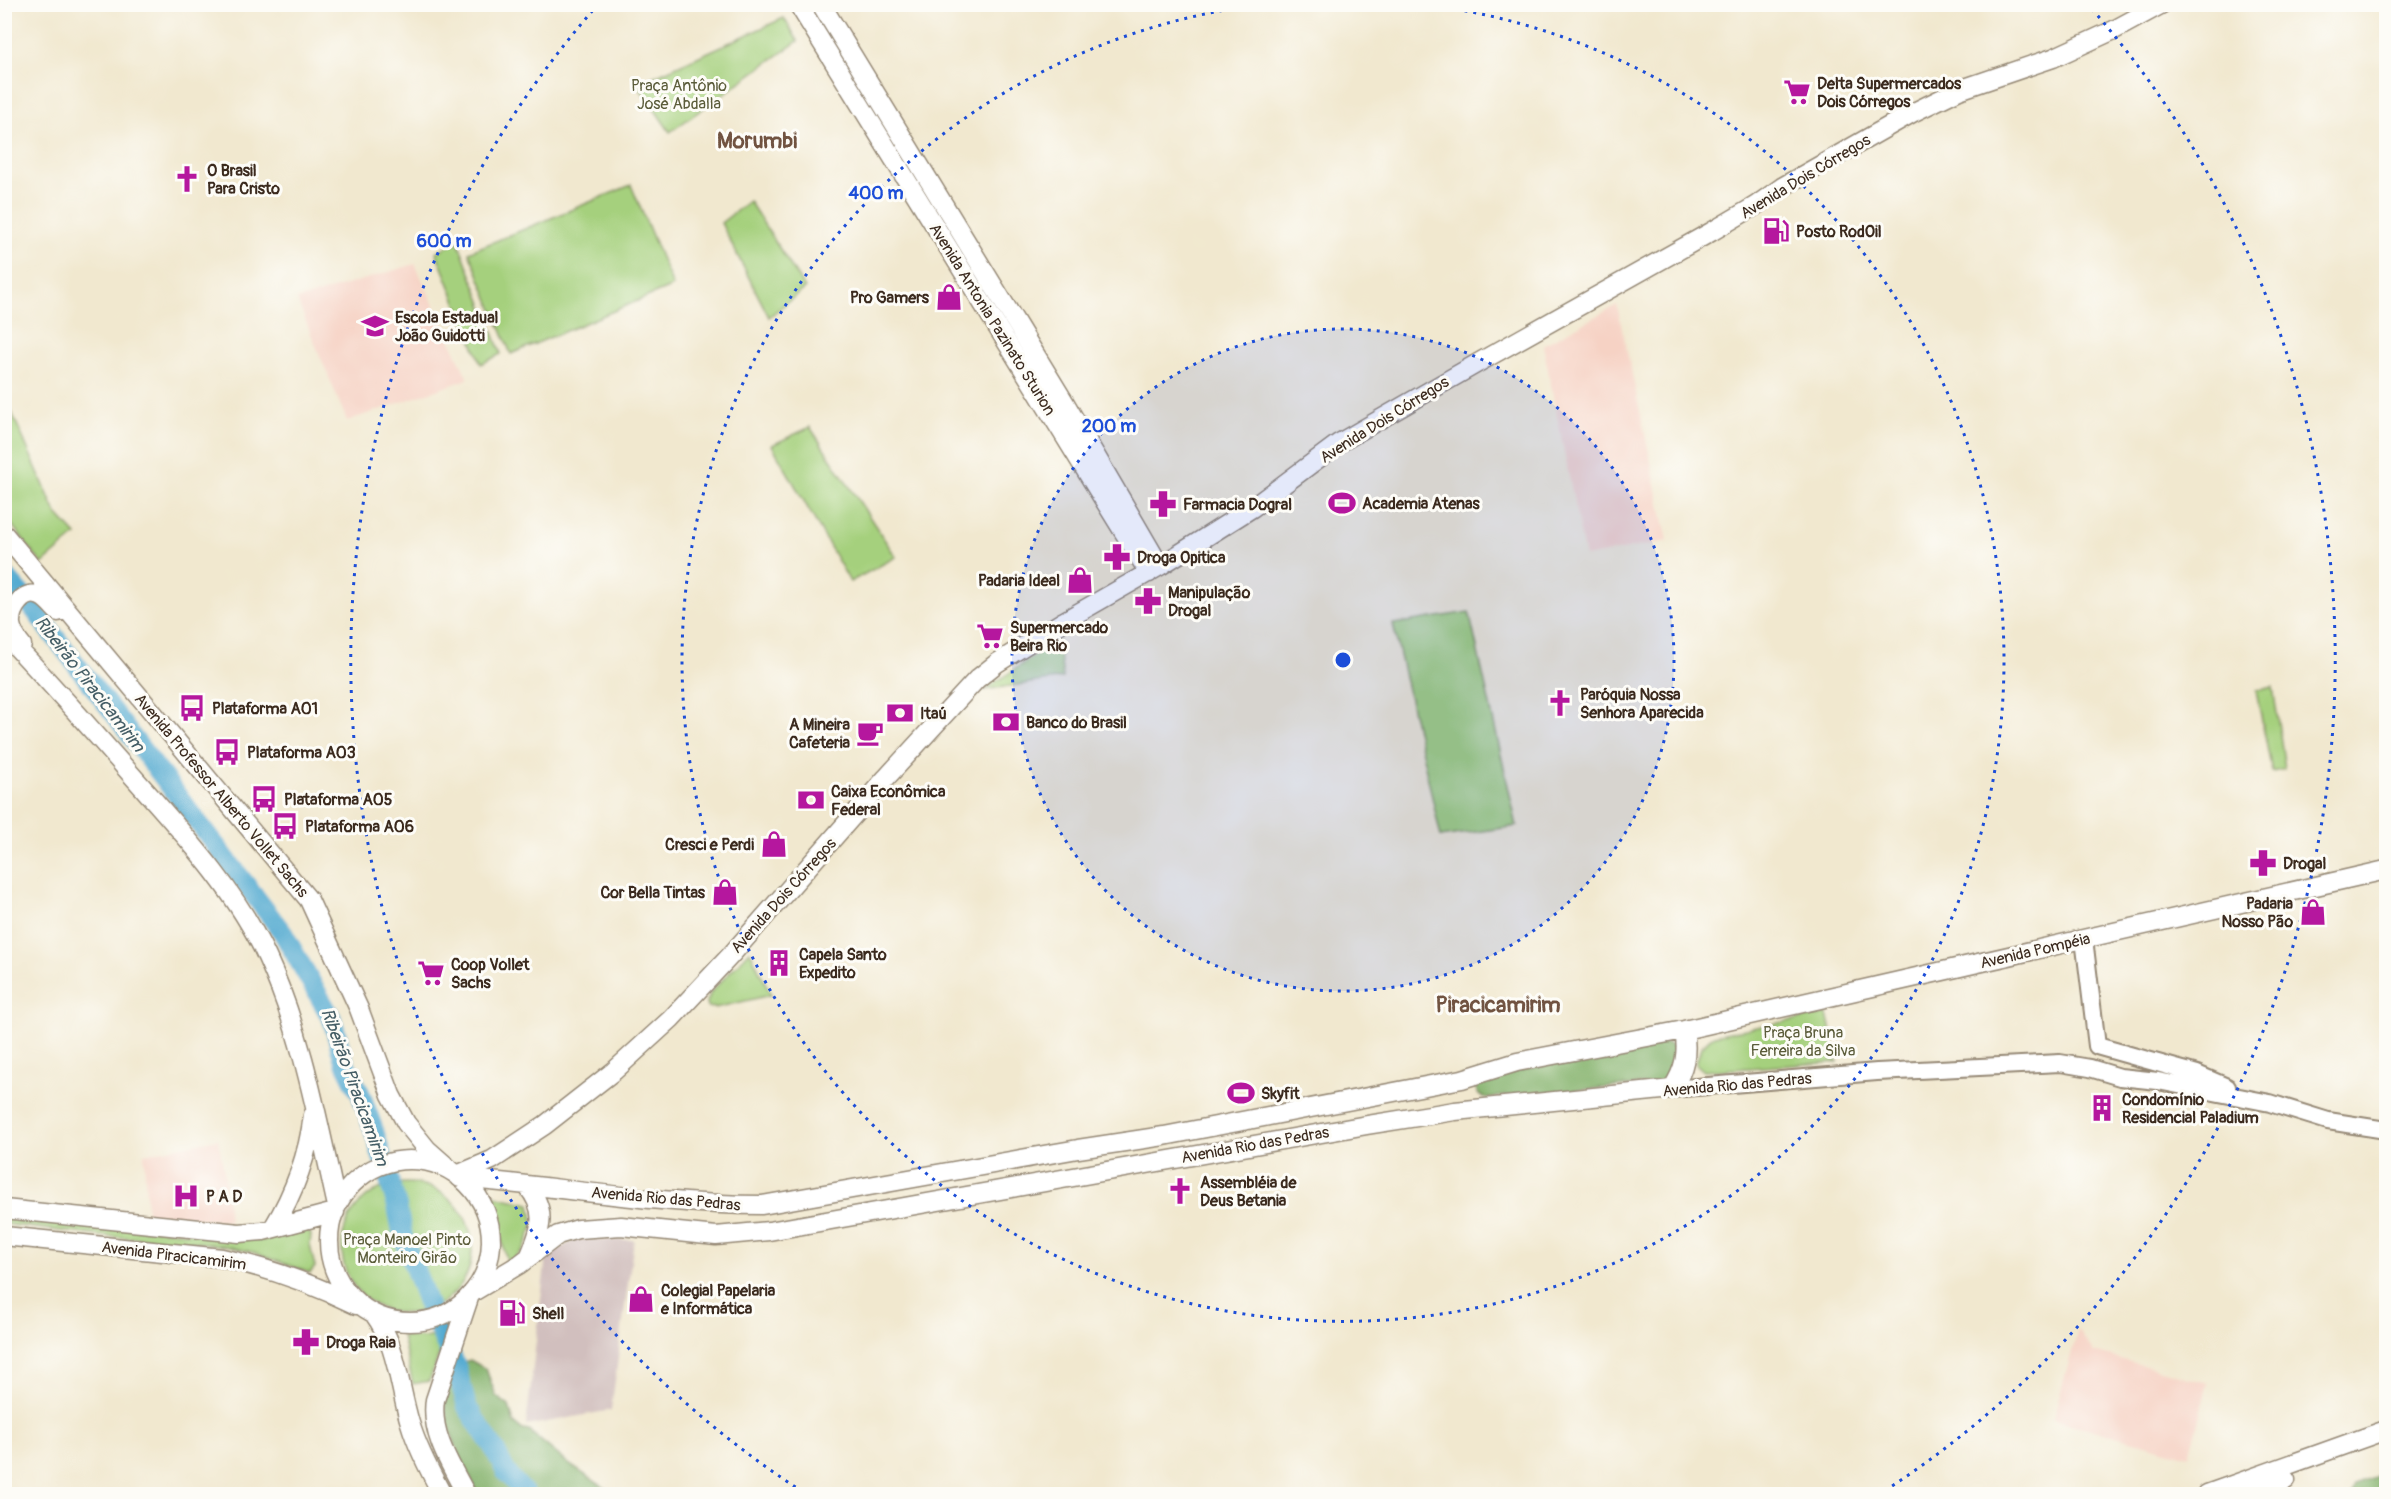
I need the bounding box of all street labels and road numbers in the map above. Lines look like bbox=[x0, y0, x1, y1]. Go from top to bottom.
street label: Avenida Dois Córregos bbox=[1737, 130, 1874, 224]
street label: Avenida Antonia Pazinato Sturion bbox=[925, 220, 1060, 419]
street label: Avenida Dois Córregos bbox=[1316, 372, 1453, 468]
street label: Avenida Professor Alberto Vollet Sachs bbox=[130, 690, 313, 902]
street label: Avenida Dois Córregos bbox=[727, 834, 841, 957]
street label: Avenida Pompéia bbox=[1978, 929, 2092, 973]
street label: Avenida Rio das Pedras bbox=[1662, 1069, 1813, 1101]
street label: Avenida Rio das Pedras bbox=[1180, 1122, 1331, 1168]
street label: Avenida Rio das Pedras bbox=[590, 1183, 741, 1215]
street label: Avenida Piracicamirim bbox=[100, 1237, 247, 1275]

